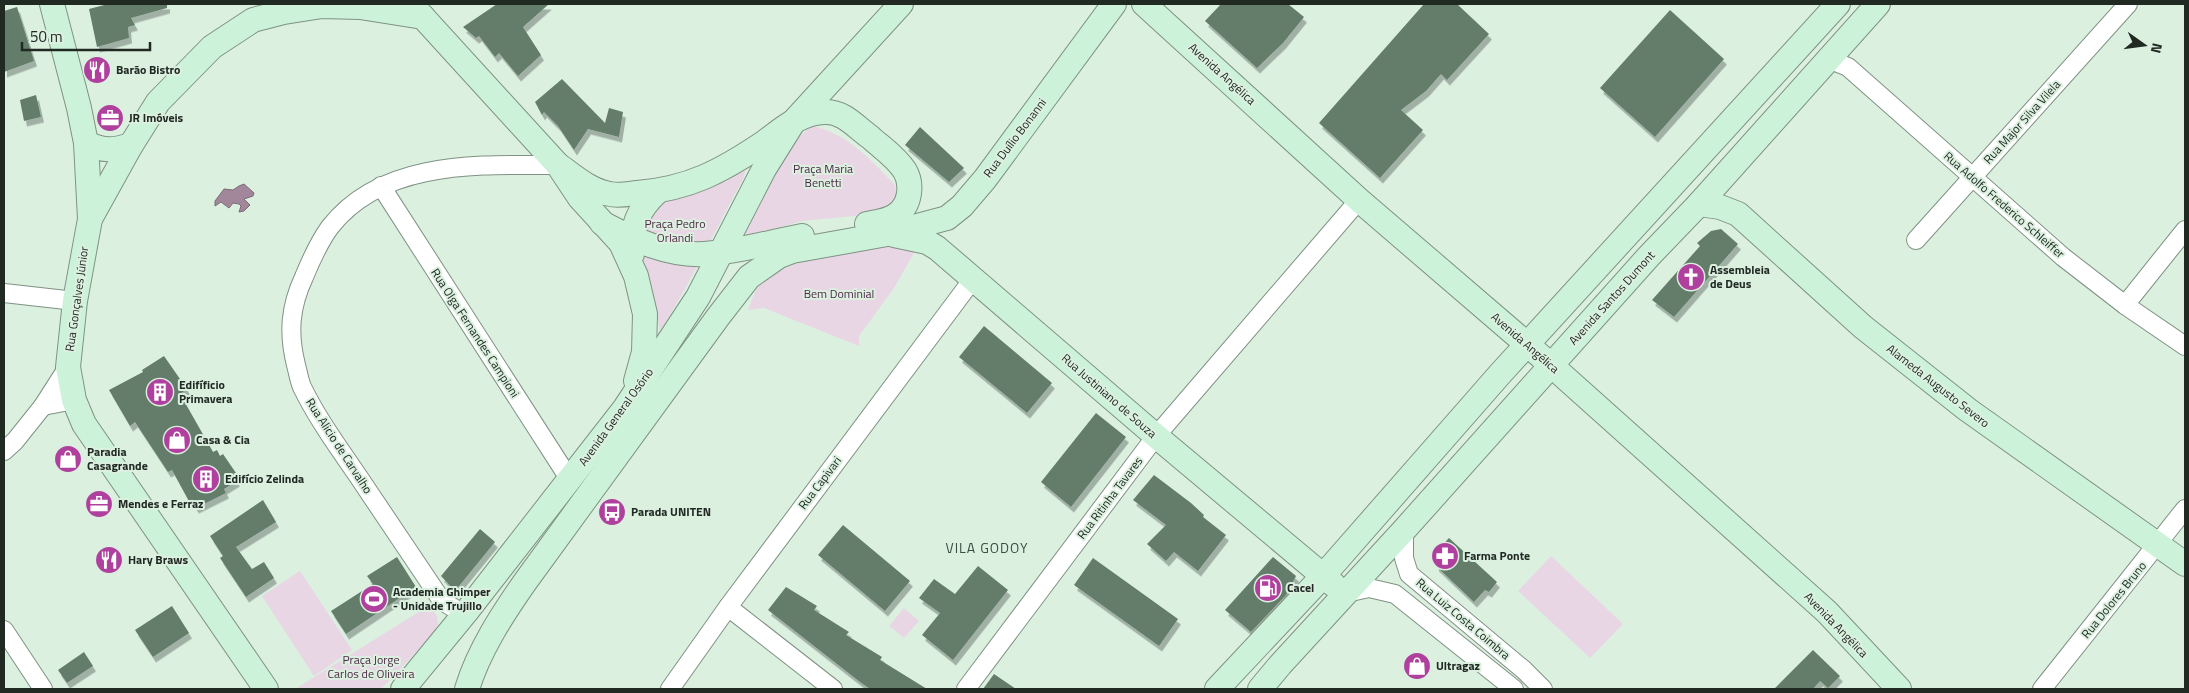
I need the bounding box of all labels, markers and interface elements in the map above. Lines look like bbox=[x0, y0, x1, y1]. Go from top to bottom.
scale bar bbox=[22, 20, 150, 52]
north arrow bbox=[2119, 20, 2169, 70]
text: 50 m bbox=[30, 25, 63, 48]
street label: Avenida Angélica bbox=[1184, 38, 1260, 109]
text: N bbox=[2146, 41, 2168, 56]
restaurant icon: Barão Bistro bbox=[82, 55, 112, 85]
place label: Barão Bistro bbox=[116, 60, 180, 79]
street label: Rua Major Silva Vilela bbox=[1979, 75, 2065, 168]
street label: Rua Duílio Bonanni bbox=[978, 94, 1051, 181]
office icon: JR Imóveis bbox=[95, 103, 125, 133]
place label: JR Imóveis bbox=[129, 108, 184, 127]
street label: Rua Adolfo Frederico Schleiffer bbox=[1940, 147, 2069, 263]
park label: Praça Maria Benetti bbox=[793, 159, 853, 192]
park label: Praça Pedro Orlandi bbox=[644, 214, 706, 247]
street label: Rua Gonçalves Júnior bbox=[60, 245, 93, 353]
street label: Avenida Santos Dumont bbox=[1564, 246, 1660, 349]
place label: Assembleia de Deus bbox=[1710, 260, 1770, 293]
church icon: Assembleia de Deus bbox=[1676, 262, 1706, 292]
street label: Rua Olga Fernandes Campioni bbox=[426, 264, 524, 401]
park label: Bem Dominial bbox=[804, 284, 874, 303]
street label: Avenida Angélica bbox=[1487, 308, 1564, 378]
street label: Alameda Augusto Severo bbox=[1883, 339, 1994, 432]
street label: Rua Justiniano de Souza bbox=[1057, 349, 1161, 442]
street label: Avenida General Osório bbox=[573, 364, 658, 470]
place label: Edifíficio Primavera bbox=[179, 375, 232, 408]
building icon: Edifíficio Primavera bbox=[145, 377, 175, 407]
street label: Rua Alicio de Carvalho bbox=[301, 394, 378, 497]
shop icon: Casa & Cia bbox=[162, 425, 192, 455]
place label: Casa & Cia bbox=[196, 430, 250, 449]
place label: Paradia Casagrande bbox=[87, 442, 148, 475]
shop icon: Paradia Casagrande bbox=[53, 444, 83, 474]
street label: Rua Capivari bbox=[793, 452, 846, 513]
street label: Rua Ritinha Tavares bbox=[1072, 452, 1147, 543]
building icon: Edifício Zelinda bbox=[191, 464, 221, 494]
place label: Edifício Zelinda bbox=[225, 469, 304, 488]
office icon: Mendes e Ferraz bbox=[84, 489, 114, 519]
place label: Mendes e Ferraz bbox=[118, 494, 204, 513]
bus stop icon: Parada UNITEN bbox=[597, 497, 627, 527]
place label: Parada UNITEN bbox=[631, 502, 711, 521]
district label: VILA GODOY bbox=[946, 537, 1029, 558]
pharmacy icon: Farma Ponte bbox=[1430, 541, 1460, 571]
restaurant icon: Hary Braws bbox=[94, 545, 124, 575]
place label: Farma Ponte bbox=[1464, 546, 1530, 565]
place label: Hary Braws bbox=[128, 550, 188, 569]
street label: Rua Dolores Bruno bbox=[2076, 557, 2151, 642]
fuel station icon: Cacel bbox=[1253, 573, 1283, 603]
street label: Rua Luiz Costa Coimbra bbox=[1412, 573, 1515, 664]
place label: Cacel bbox=[1287, 578, 1314, 597]
place label: Academia Ghimper - Unidade Trujillo bbox=[393, 582, 491, 615]
sports icon: Academia Ghimper - Unidade Trujillo bbox=[359, 584, 389, 614]
street label: Avenida Angélica bbox=[1800, 587, 1873, 662]
park label: Praça Jorge Carlos de Oliveira bbox=[328, 650, 414, 683]
shop icon: Ultragaz bbox=[1402, 651, 1432, 681]
place label: Ultragaz bbox=[1436, 656, 1480, 675]

